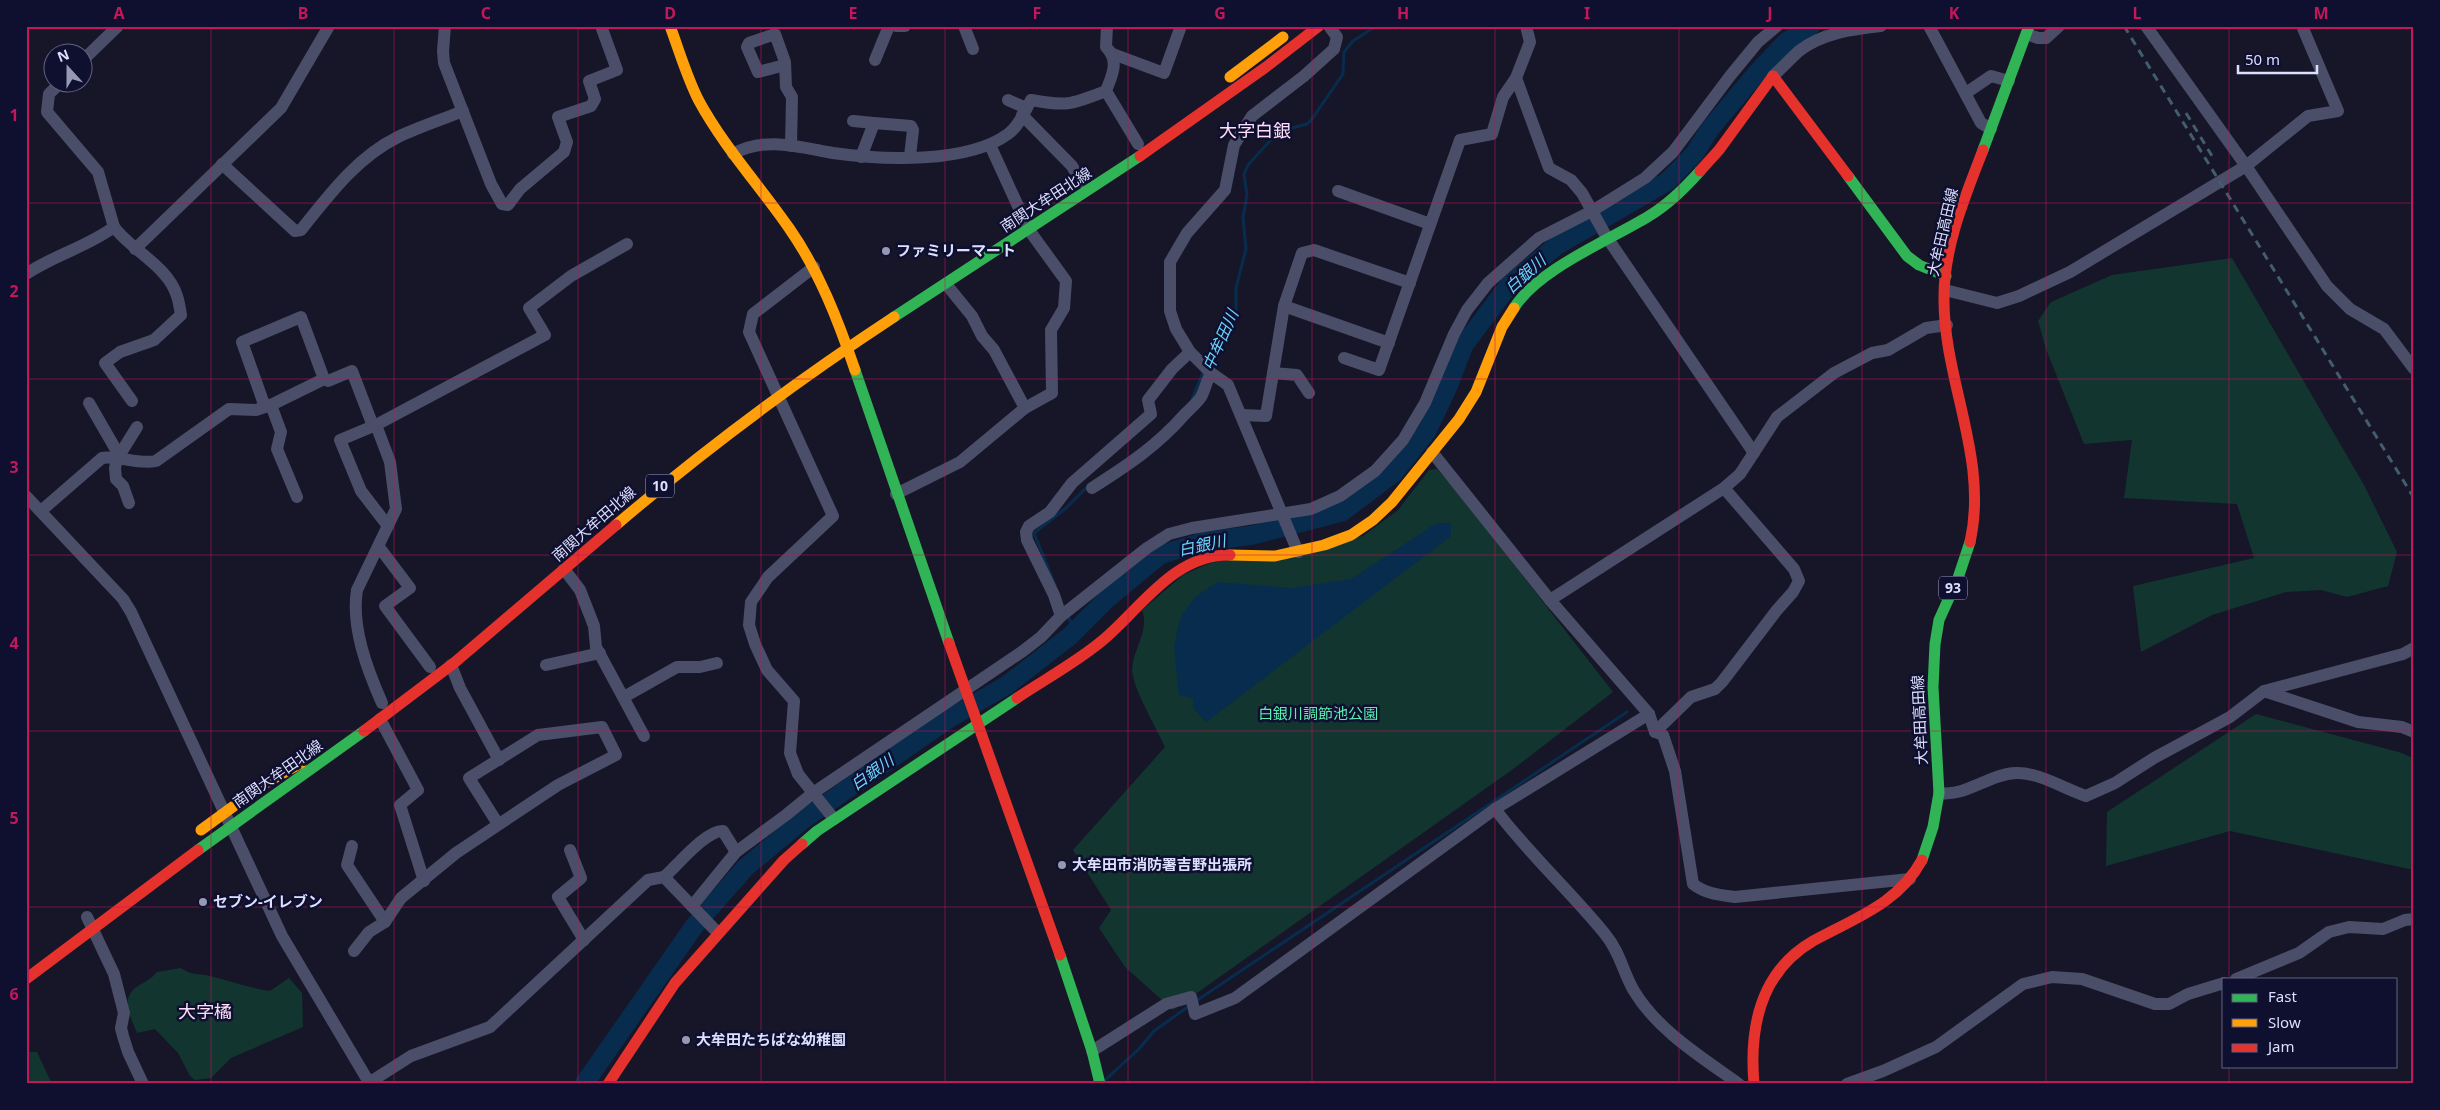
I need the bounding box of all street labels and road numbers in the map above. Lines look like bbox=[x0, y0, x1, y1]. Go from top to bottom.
street label: 南関大牟田北線 bbox=[996, 162, 1095, 236]
street label: 大牟田高田線 bbox=[1922, 186, 1962, 278]
road number: 10 bbox=[646, 474, 674, 498]
street label: 南関大牟田北線 bbox=[547, 481, 640, 565]
road number: 93 bbox=[1939, 576, 1967, 600]
street label: 大牟田高田線 bbox=[1907, 675, 1931, 766]
street label: 南関大牟田北線 bbox=[229, 735, 326, 811]

